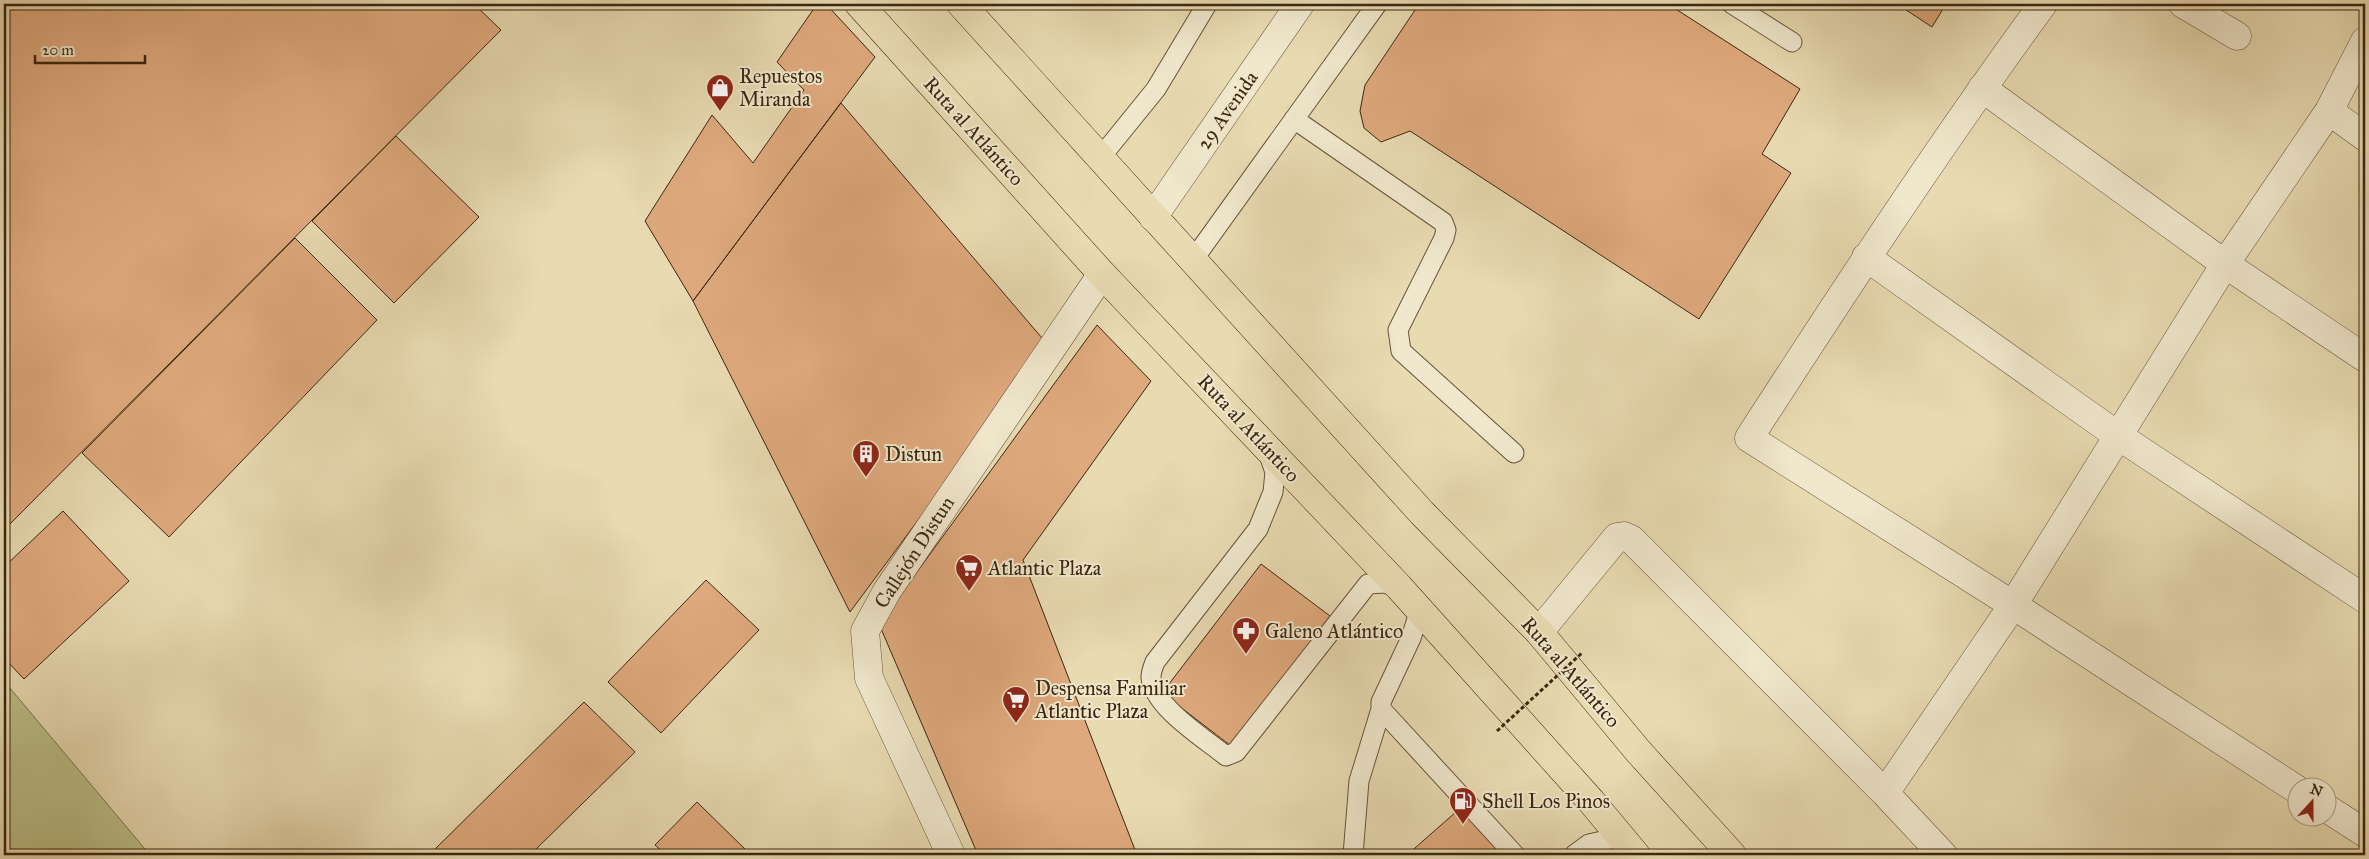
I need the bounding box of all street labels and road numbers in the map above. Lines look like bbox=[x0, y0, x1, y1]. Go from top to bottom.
street label: 29 Avenida bbox=[1191, 66, 1263, 154]
street label: Ruta al Atlántico bbox=[919, 71, 1029, 191]
street label: Ruta al Atlántico bbox=[1193, 369, 1305, 487]
street label: Callejón Distun bbox=[869, 491, 959, 612]
street label: Ruta al Atlántico bbox=[1516, 612, 1626, 732]

